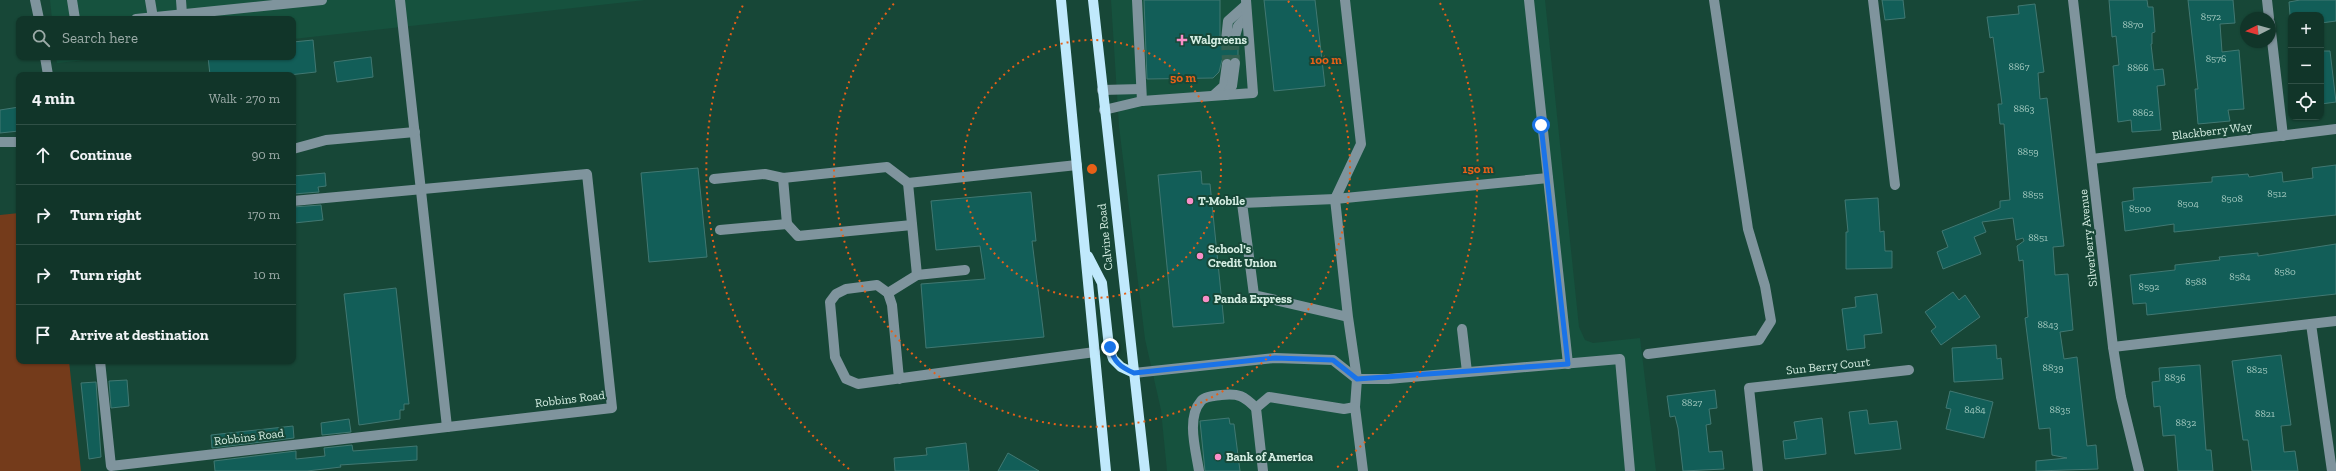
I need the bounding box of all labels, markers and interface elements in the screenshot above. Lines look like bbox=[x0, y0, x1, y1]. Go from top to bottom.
house number: 8572 bbox=[2201, 11, 2221, 23]
north arrow bbox=[2240, 12, 2276, 48]
map controls bbox=[2288, 12, 2324, 120]
button: + bbox=[2288, 12, 2324, 48]
search box bbox=[16, 16, 296, 60]
house number: 8870 bbox=[2122, 19, 2144, 31]
icon: search bbox=[30, 27, 52, 49]
text: Search here bbox=[62, 29, 138, 47]
place label: Walgreens bbox=[1190, 33, 1248, 47]
marker: Walgreens bbox=[1177, 35, 1187, 45]
button: − bbox=[2288, 48, 2324, 84]
text: 100 m bbox=[1310, 53, 1342, 67]
house number: 8576 bbox=[2206, 53, 2226, 65]
house number: 8867 bbox=[2009, 61, 2030, 73]
house number: 8866 bbox=[2127, 62, 2149, 74]
text: 50 m bbox=[1170, 71, 1196, 85]
button: locate bbox=[2288, 84, 2324, 120]
text: 4 min bbox=[32, 88, 75, 108]
text: Walk · 270 m bbox=[209, 91, 280, 106]
house number: 8863 bbox=[2014, 103, 2035, 115]
house number: 8862 bbox=[2132, 107, 2154, 119]
route start bbox=[1532, 116, 1550, 134]
street label: Blackberry Way bbox=[2171, 119, 2254, 143]
icon: ahead bbox=[32, 144, 54, 166]
text: Continue bbox=[70, 146, 132, 164]
house number: 8859 bbox=[2017, 146, 2039, 158]
text: 90 m bbox=[251, 147, 280, 162]
centre of rings bbox=[1085, 162, 1099, 176]
text: 150 m bbox=[1463, 162, 1494, 176]
street label: Silverberry Avenue bbox=[2076, 188, 2100, 287]
house number: 8512 bbox=[2267, 188, 2287, 200]
house number: 8855 bbox=[2023, 189, 2044, 201]
house number: 8508 bbox=[2221, 193, 2243, 205]
place label: T-Mobile bbox=[1198, 194, 1245, 208]
marker: T-Mobile bbox=[1185, 196, 1195, 206]
house number: 8504 bbox=[2177, 198, 2199, 210]
street label: Calvine Road bbox=[1094, 202, 1115, 271]
house number: 8500 bbox=[2129, 203, 2151, 215]
icon: right bbox=[32, 204, 54, 226]
text: Turn right bbox=[70, 206, 141, 224]
text: 170 m bbox=[247, 207, 280, 222]
house number: 8851 bbox=[2028, 232, 2048, 244]
place label: School's Credit Union bbox=[1208, 242, 1277, 270]
marker: School's Credit Union bbox=[1195, 251, 1205, 261]
icon: right bbox=[32, 264, 54, 286]
text: Turn right bbox=[70, 266, 141, 284]
house number: 8580 bbox=[2274, 266, 2296, 278]
text: 10 m bbox=[253, 267, 280, 282]
house number: 8584 bbox=[2229, 271, 2251, 283]
house number: 8588 bbox=[2185, 276, 2207, 288]
house number: 8592 bbox=[2139, 281, 2159, 293]
place label: Panda Express bbox=[1214, 292, 1292, 306]
marker: Panda Express bbox=[1201, 294, 1211, 304]
house number: 8843 bbox=[2037, 319, 2059, 331]
icon: arrive bbox=[32, 324, 54, 346]
text: Arrive at destination bbox=[70, 326, 209, 344]
route end bbox=[1101, 338, 1119, 356]
street label: Sun Berry Court bbox=[1785, 355, 1871, 377]
house number: 8839 bbox=[2043, 362, 2063, 374]
house number: 8825 bbox=[2246, 364, 2268, 376]
house number: 8836 bbox=[2165, 372, 2185, 384]
street label: Robbins Road bbox=[534, 388, 606, 410]
house number: 8827 bbox=[1682, 397, 1703, 409]
house number: 8484 bbox=[1964, 404, 1986, 416]
house number: 8835 bbox=[2050, 404, 2070, 416]
house number: 8821 bbox=[2255, 408, 2275, 420]
house number: 8832 bbox=[2176, 417, 2196, 429]
street label: Robbins Road bbox=[213, 426, 285, 448]
place label: Bank of America bbox=[1226, 450, 1313, 464]
marker: Bank of America bbox=[1213, 452, 1223, 462]

